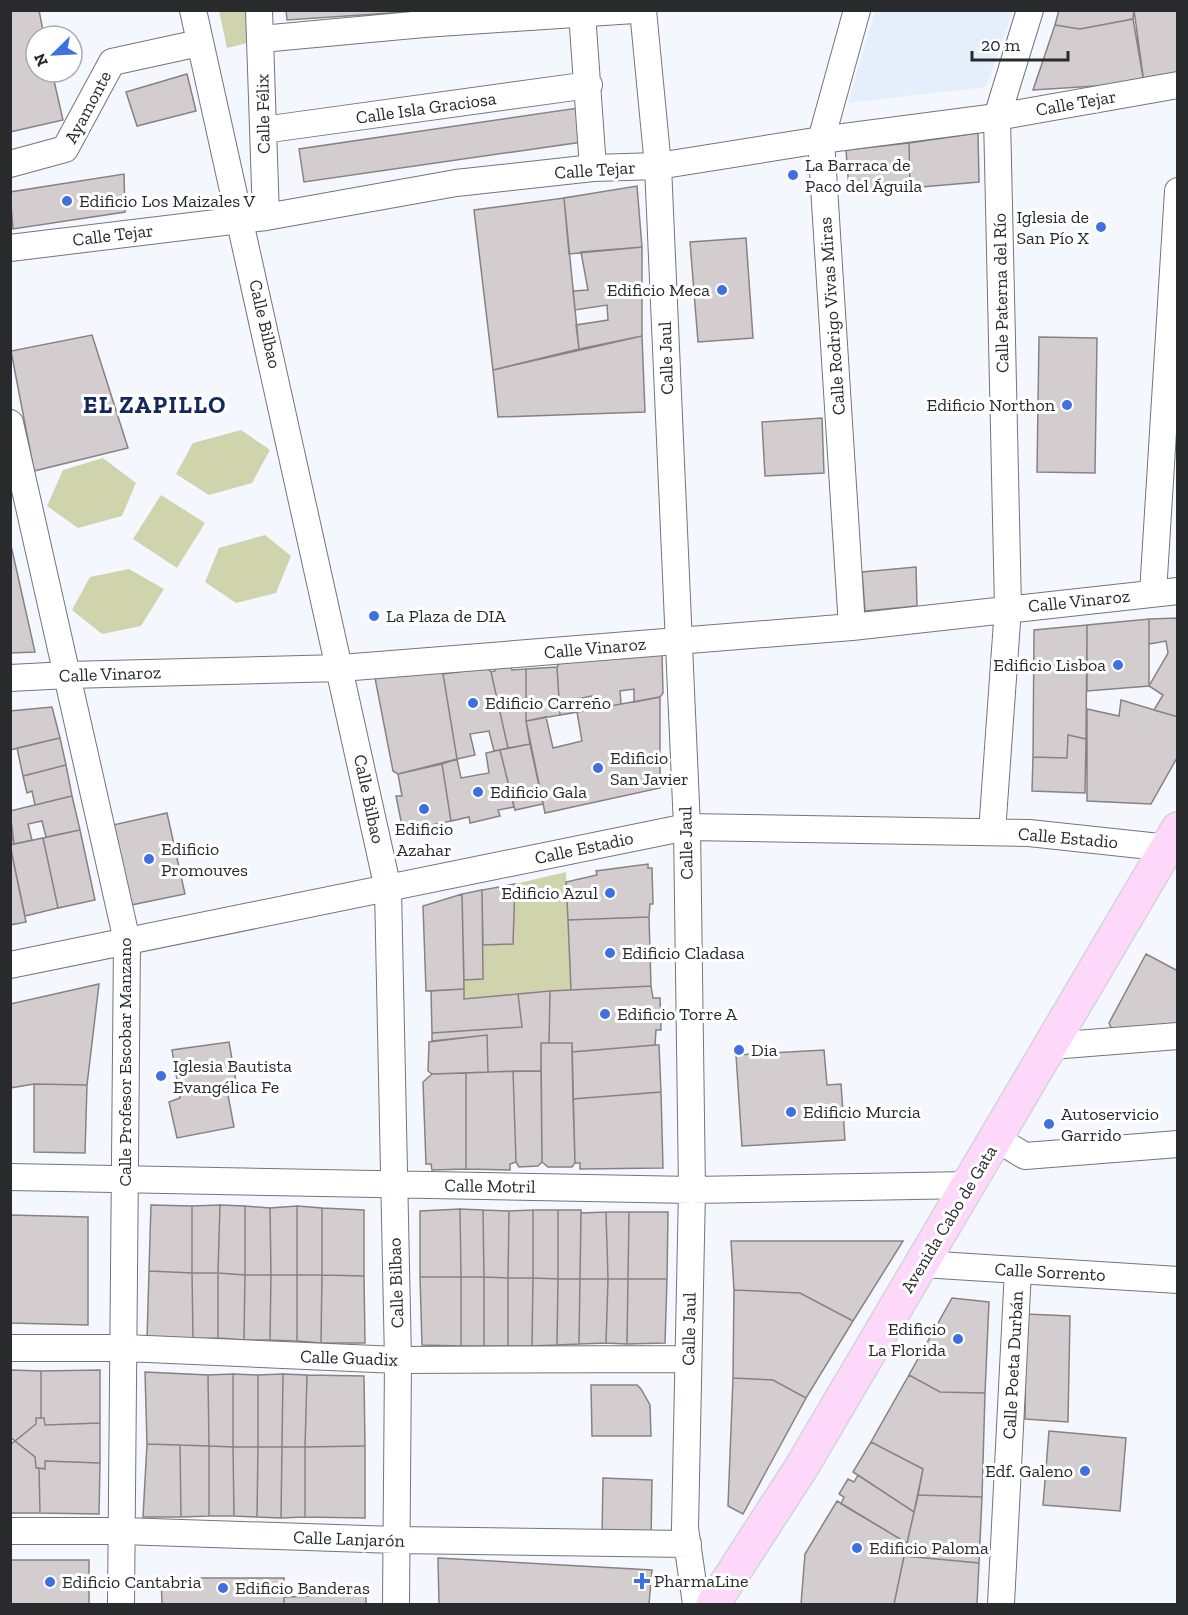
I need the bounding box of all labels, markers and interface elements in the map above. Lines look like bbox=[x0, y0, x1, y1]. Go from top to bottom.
north arrow bbox=[24, 24, 84, 84]
scale bar bbox=[972, 24, 1068, 62]
text: 20 m bbox=[981, 34, 1021, 56]
text: N bbox=[30, 50, 52, 69]
street label: Ayamonte bbox=[60, 67, 116, 147]
street label: Calle Félix bbox=[251, 74, 275, 154]
street label: Calle Tejar bbox=[1034, 85, 1118, 121]
street label: Calle Isla Graciosa bbox=[354, 87, 498, 129]
place label: La Barraca de Paco del Águila bbox=[805, 154, 922, 197]
street label: Calle Tejar bbox=[554, 156, 636, 184]
marker: La Barraca de Paco del Águila bbox=[786, 168, 800, 182]
place label: Edificio Los Maizales V bbox=[79, 190, 256, 212]
marker: Edificio Los Maizales V bbox=[60, 194, 74, 208]
place label: Iglesia de San Pío X bbox=[1016, 206, 1090, 249]
street label: Calle Paterna del Río bbox=[989, 213, 1013, 373]
street label: Calle Rodrigo Vivas Miras bbox=[814, 216, 850, 416]
street label: Calle Tejar bbox=[71, 219, 155, 251]
marker: Iglesia de San Pío X bbox=[1094, 220, 1108, 234]
street label: Calle Bilbao bbox=[244, 277, 286, 371]
place label: Edificio Meca bbox=[607, 279, 710, 301]
marker: Edificio Meca bbox=[715, 283, 729, 297]
street label: Calle Jaul bbox=[654, 321, 678, 395]
district label: EL ZAPILLO bbox=[83, 390, 227, 419]
place label: Edificio Northon bbox=[927, 394, 1056, 416]
marker: Edificio Northon bbox=[1060, 398, 1074, 412]
street label: Calle Vinaroz bbox=[1027, 585, 1131, 617]
place label: La Plaza de DIA bbox=[386, 605, 506, 627]
marker: La Plaza de DIA bbox=[367, 609, 381, 623]
street label: Calle Vinaroz bbox=[543, 633, 647, 663]
place label: Edificio Lisboa bbox=[993, 654, 1106, 676]
marker: Edificio Lisboa bbox=[1111, 658, 1125, 672]
street label: Calle Vinaroz bbox=[58, 661, 162, 687]
place label: Edificio Carreño bbox=[485, 692, 611, 714]
marker: Edificio Carreño bbox=[466, 696, 480, 710]
place label: Edificio San Javier bbox=[610, 747, 689, 790]
street label: Calle Bilbao bbox=[349, 752, 389, 846]
marker: Edificio San Javier bbox=[591, 761, 605, 775]
place label: Edificio Gala bbox=[490, 781, 587, 803]
marker: Edificio Gala bbox=[471, 785, 485, 799]
marker: Edificio Azahar bbox=[417, 802, 431, 816]
street label: Calle Jaul bbox=[674, 806, 698, 880]
place label: Edificio Azahar bbox=[395, 818, 453, 861]
street label: Calle Estadio bbox=[1017, 823, 1119, 853]
street label: Calle Estadio bbox=[533, 827, 635, 869]
place label: Edificio Promouves bbox=[161, 838, 248, 881]
marker: Edificio Promouves bbox=[142, 852, 156, 866]
place label: Edificio Azul bbox=[501, 882, 598, 904]
marker: Edificio Azul bbox=[603, 886, 617, 900]
street label: Calle Profesor Escobar Manzano bbox=[114, 937, 136, 1187]
place label: Edificio Cladasa bbox=[622, 942, 745, 964]
marker: Edificio Cladasa bbox=[603, 946, 617, 960]
place label: Edificio Torre A bbox=[617, 1003, 737, 1025]
marker: Edificio Torre A bbox=[598, 1007, 612, 1021]
place label: Dia bbox=[751, 1039, 778, 1061]
marker: Dia bbox=[732, 1043, 746, 1057]
place label: Iglesia Bautista Evangélica Fe bbox=[173, 1055, 292, 1098]
marker: Iglesia Bautista Evangélica Fe bbox=[154, 1069, 168, 1083]
place label: Edificio Murcia bbox=[803, 1101, 921, 1123]
place label: Autoservicio Garrido bbox=[1061, 1103, 1159, 1146]
marker: Edificio Murcia bbox=[784, 1105, 798, 1119]
marker: Autoservicio Garrido bbox=[1042, 1117, 1056, 1131]
street label: Avenida Cabo de Gata bbox=[896, 1141, 1002, 1297]
street label: Calle Motril bbox=[444, 1174, 536, 1198]
street label: Calle Bilbao bbox=[383, 1237, 409, 1329]
street label: Calle Sorrento bbox=[994, 1258, 1106, 1286]
street label: Calle Poeta Durbán bbox=[998, 1290, 1028, 1440]
street label: Calle Jaul bbox=[677, 1292, 701, 1366]
place label: Edificio La Florida bbox=[868, 1318, 946, 1361]
marker: Edificio La Florida bbox=[951, 1332, 965, 1346]
street label: Calle Guadix bbox=[300, 1345, 398, 1371]
place label: Edf. Galeno bbox=[985, 1460, 1073, 1482]
marker: Edf. Galeno bbox=[1078, 1464, 1092, 1478]
street label: Calle Lanjarón bbox=[293, 1526, 406, 1552]
place label: Edificio Paloma bbox=[869, 1537, 989, 1559]
marker: Edificio Paloma bbox=[850, 1541, 864, 1555]
place label: PharmaLine bbox=[654, 1570, 749, 1592]
place label: Edificio Cantabria bbox=[62, 1571, 202, 1593]
marker: PharmaLine bbox=[635, 1574, 649, 1588]
marker: Edificio Cantabria bbox=[43, 1575, 57, 1589]
place label: Edificio Banderas bbox=[235, 1577, 370, 1599]
marker: Edificio Banderas bbox=[216, 1581, 230, 1595]

